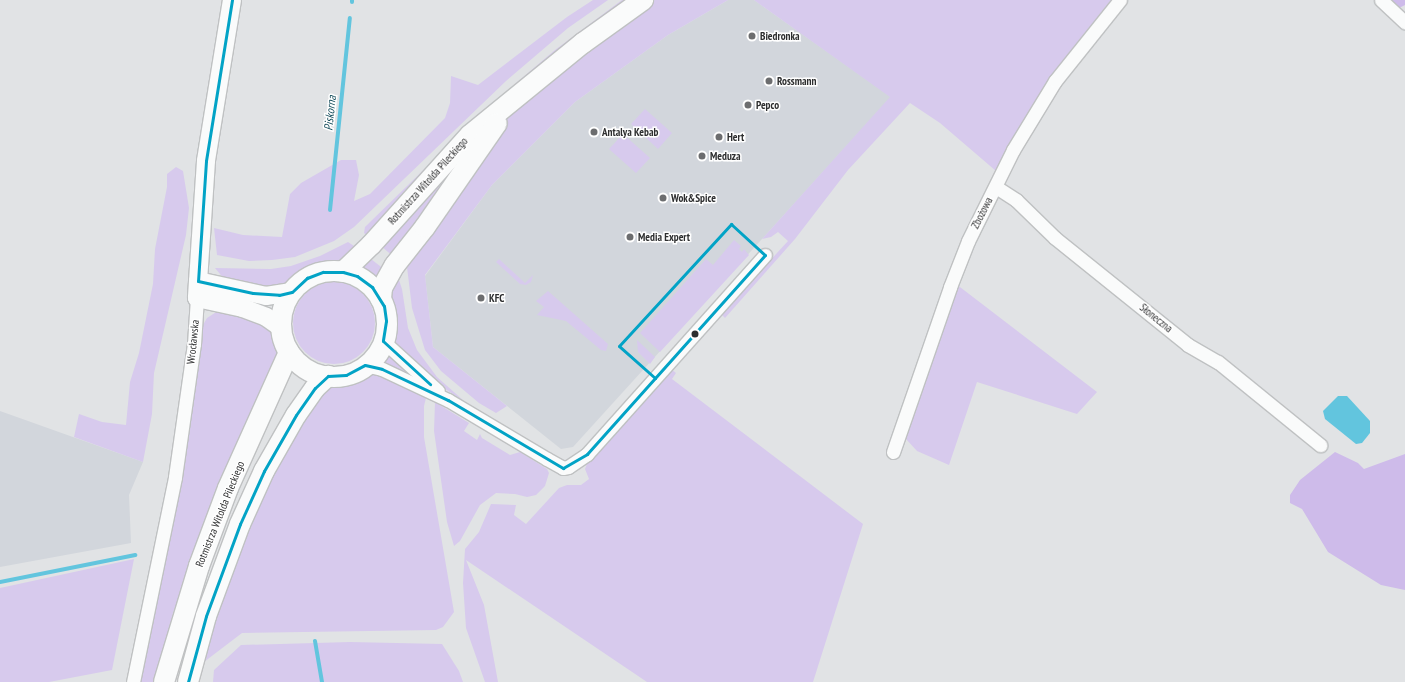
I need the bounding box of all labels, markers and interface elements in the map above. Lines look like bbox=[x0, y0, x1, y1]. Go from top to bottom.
place label: Biedronka bbox=[760, 29, 800, 43]
marker: Biedronka bbox=[747, 31, 757, 41]
place label: Rossmann bbox=[777, 74, 816, 88]
marker: Rossmann bbox=[764, 76, 774, 86]
water label: Piskorna bbox=[321, 95, 339, 131]
place label: Pepco bbox=[756, 98, 779, 112]
marker: Pepco bbox=[743, 100, 753, 110]
place label: Antalya Kebab bbox=[602, 125, 658, 139]
marker: Antalya Kebab bbox=[589, 127, 599, 137]
place label: Hert bbox=[727, 130, 744, 144]
marker: Hert bbox=[714, 132, 724, 142]
street label: Rotmistrza Witolda Pileckiego bbox=[385, 135, 471, 227]
place label: Meduza bbox=[710, 149, 741, 163]
marker: Meduza bbox=[697, 151, 707, 161]
place label: Wok&Spice bbox=[671, 191, 716, 205]
marker: Wok&Spice bbox=[658, 193, 668, 203]
street label: Zbożowa bbox=[968, 195, 996, 231]
place label: Media Expert bbox=[638, 230, 690, 244]
marker: Media Expert bbox=[625, 232, 635, 242]
place label: KFC bbox=[489, 291, 504, 305]
marker: KFC bbox=[476, 293, 486, 303]
street label: Słoneczna bbox=[1137, 301, 1175, 335]
street label: Wrocławska bbox=[184, 319, 202, 365]
unlabelled marker bbox=[690, 329, 700, 339]
street label: Rotmistrza Witolda Pileckiego bbox=[193, 459, 247, 569]

